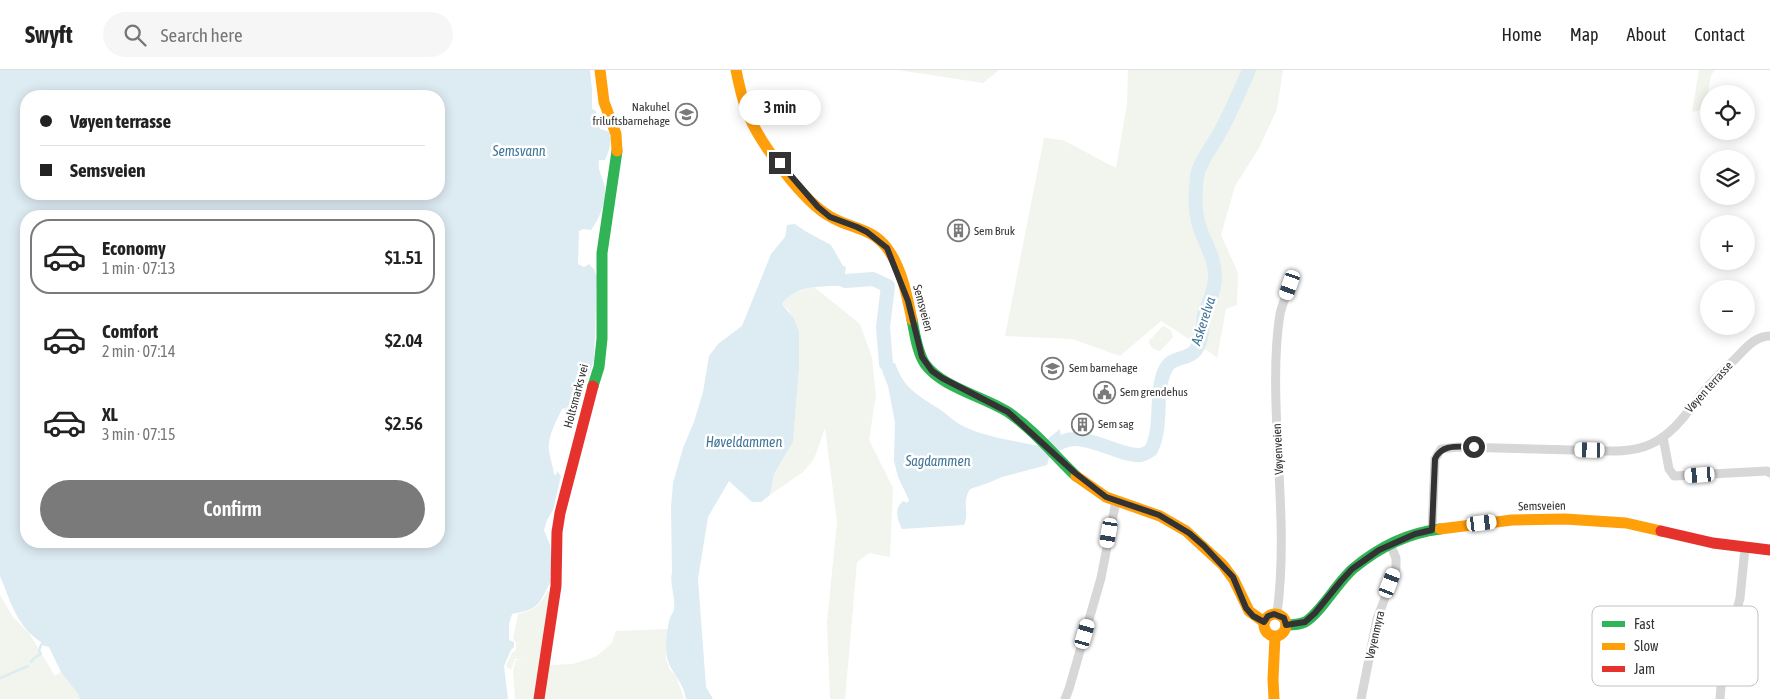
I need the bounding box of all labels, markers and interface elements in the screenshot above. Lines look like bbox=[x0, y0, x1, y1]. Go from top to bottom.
search box bbox=[103, 12, 453, 57]
text: Swyft bbox=[25, 21, 73, 48]
icon: search bbox=[121, 21, 149, 49]
text: Search here bbox=[161, 24, 243, 46]
text: Home bbox=[1502, 24, 1542, 45]
text: Map bbox=[1570, 24, 1599, 45]
text: About bbox=[1627, 24, 1666, 45]
text: Contact bbox=[1694, 24, 1745, 45]
map controls bbox=[1700, 85, 1755, 335]
button: locate bbox=[1700, 85, 1755, 140]
callout: 3 min bbox=[739, 91, 821, 126]
text: 3 min bbox=[764, 98, 796, 116]
place label: Nakuhel friluftsbarnehage bbox=[593, 100, 671, 128]
school or university icon: Nakuhel friluftsbarnehage bbox=[674, 102, 698, 126]
text: Vøyen terrasse bbox=[70, 110, 171, 132]
water label: Semsvann bbox=[492, 143, 546, 159]
button: layers bbox=[1700, 150, 1755, 205]
route end bbox=[769, 152, 791, 174]
text: Semsveien bbox=[70, 159, 145, 181]
button: + bbox=[1700, 215, 1755, 270]
building icon: Sem Bruk bbox=[946, 219, 970, 243]
place label: Sem Bruk bbox=[974, 224, 1016, 238]
icon: car bbox=[42, 234, 87, 279]
text: Economy bbox=[102, 237, 166, 259]
text: $1.51 bbox=[385, 246, 423, 268]
text: 1 min · 07:13 bbox=[102, 259, 175, 277]
car bbox=[1278, 268, 1301, 302]
button: − bbox=[1700, 280, 1755, 335]
street label: Semsveien bbox=[910, 283, 936, 333]
water label: Askerelva bbox=[1187, 294, 1218, 348]
icon: car bbox=[42, 317, 87, 362]
text: Comfort bbox=[102, 320, 158, 342]
text: $2.04 bbox=[385, 329, 423, 351]
text: 2 min · 07:14 bbox=[102, 342, 175, 360]
school or university icon: Sem barnehage bbox=[1041, 356, 1065, 380]
street label: Vøyen terrasse bbox=[1682, 359, 1736, 415]
place label: Sem barnehage bbox=[1069, 361, 1138, 375]
street label: Holtsmarks vei bbox=[561, 363, 591, 429]
public building icon: Sem grendehus bbox=[1092, 380, 1116, 404]
place label: Sem grendehus bbox=[1120, 385, 1188, 399]
icon: car bbox=[42, 400, 87, 445]
text: XL bbox=[102, 403, 118, 425]
text: $2.56 bbox=[385, 412, 423, 434]
building icon: Sem sag bbox=[1070, 412, 1094, 436]
place label: Sem sag bbox=[1098, 417, 1135, 431]
street label: Vøyenveien bbox=[1270, 423, 1286, 475]
text: 3 min · 07:15 bbox=[102, 425, 175, 443]
water label: Høveldammen bbox=[706, 434, 782, 450]
route start bbox=[1463, 436, 1485, 458]
car bbox=[1574, 442, 1605, 458]
water label: Sagdammen bbox=[904, 453, 971, 469]
car bbox=[1684, 466, 1715, 484]
button: Confirm bbox=[40, 480, 425, 538]
street label: Semsveien bbox=[1518, 499, 1566, 513]
car bbox=[1466, 514, 1497, 532]
car bbox=[1099, 517, 1118, 549]
car bbox=[1377, 566, 1402, 600]
legend bbox=[1592, 606, 1758, 686]
street label: Vøyenmyra bbox=[1363, 609, 1387, 661]
text: Fast bbox=[1634, 616, 1655, 632]
car bbox=[1073, 618, 1096, 650]
text: Slow bbox=[1634, 638, 1659, 654]
text: Jam bbox=[1634, 661, 1655, 677]

